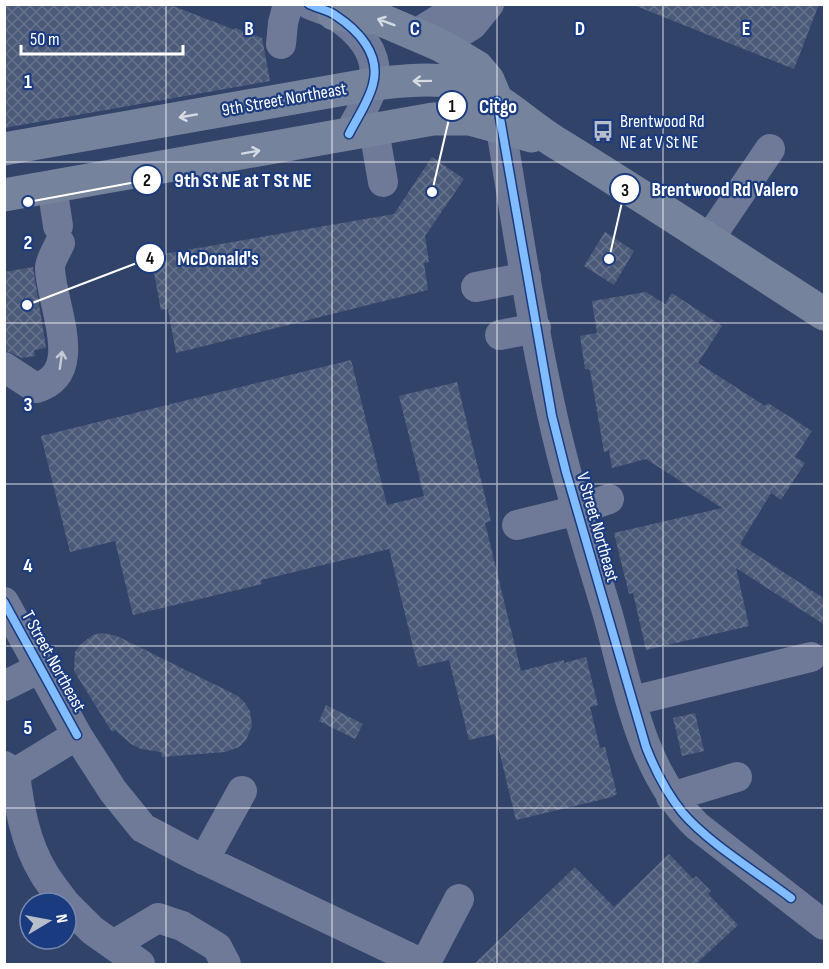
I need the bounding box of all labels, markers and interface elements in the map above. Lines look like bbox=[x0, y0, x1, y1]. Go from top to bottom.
one-way arrow bbox=[377, 15, 396, 26]
text: B bbox=[244, 17, 254, 41]
text: C bbox=[410, 17, 420, 41]
text: D bbox=[575, 17, 585, 41]
text: E bbox=[742, 17, 750, 41]
scale bar bbox=[21, 18, 183, 56]
text: 50 m bbox=[30, 29, 60, 50]
text: 1 bbox=[24, 70, 32, 94]
one-way arrow bbox=[412, 75, 432, 87]
street label: 9th Street Northeast bbox=[220, 78, 349, 121]
callout: Citgo bbox=[437, 87, 529, 125]
text: Citgo bbox=[479, 95, 517, 119]
text: 1 bbox=[448, 96, 456, 117]
one-way arrow bbox=[178, 111, 198, 122]
place label: Brentwood Rd NE at V St NE bbox=[620, 111, 704, 153]
bus stop icon: Brentwood Rd NE at V St NE bbox=[591, 119, 615, 143]
one-way arrow bbox=[241, 146, 260, 157]
callout: 9th St NE at T St NE bbox=[132, 161, 324, 199]
text: 9th St NE at T St NE bbox=[174, 169, 312, 193]
text: 2 bbox=[143, 170, 151, 191]
callout: Brentwood Rd Valero bbox=[610, 170, 811, 208]
text: Brentwood Rd Valero bbox=[652, 178, 798, 202]
text: 3 bbox=[621, 180, 629, 201]
text: 2 bbox=[24, 231, 32, 255]
callout: McDonald's bbox=[135, 239, 270, 277]
text: McDonald's bbox=[177, 247, 259, 271]
text: 4 bbox=[146, 248, 155, 269]
one-way arrow bbox=[56, 351, 67, 370]
text: 3 bbox=[24, 393, 33, 417]
street label: V Street Northeast bbox=[572, 470, 623, 585]
text: 4 bbox=[23, 554, 33, 578]
street label: T Street Northeast bbox=[17, 607, 90, 716]
text: 5 bbox=[24, 716, 33, 740]
north arrow bbox=[18, 891, 78, 951]
text: N bbox=[51, 913, 71, 925]

